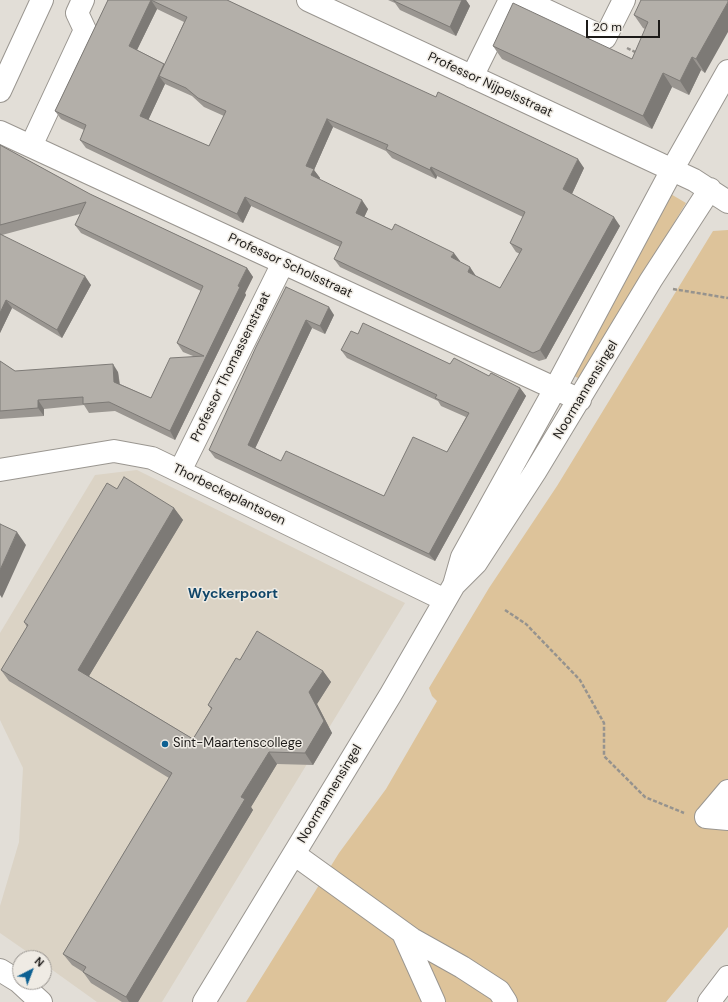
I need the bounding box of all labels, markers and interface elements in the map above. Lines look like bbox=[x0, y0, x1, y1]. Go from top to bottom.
scale bar bbox=[588, 12, 662, 38]
text: 20 m bbox=[593, 19, 622, 35]
street label: Professor Nijpelsstraat bbox=[425, 49, 555, 121]
street label: Professor Scholsstraat bbox=[225, 230, 355, 302]
street label: Professor Thomassenstraat bbox=[188, 290, 274, 444]
street label: Noormannensingel bbox=[550, 338, 622, 442]
street label: Thorbeckeplantsoen bbox=[170, 461, 288, 529]
district label: Wyckerpoort bbox=[188, 586, 278, 602]
place label: Sint-Maartenscollege bbox=[173, 736, 302, 752]
marker: Sint-Maartenscollege bbox=[160, 739, 170, 749]
street label: Noormannensingel bbox=[294, 742, 366, 846]
north arrow bbox=[12, 950, 52, 990]
text: N bbox=[32, 954, 47, 970]

